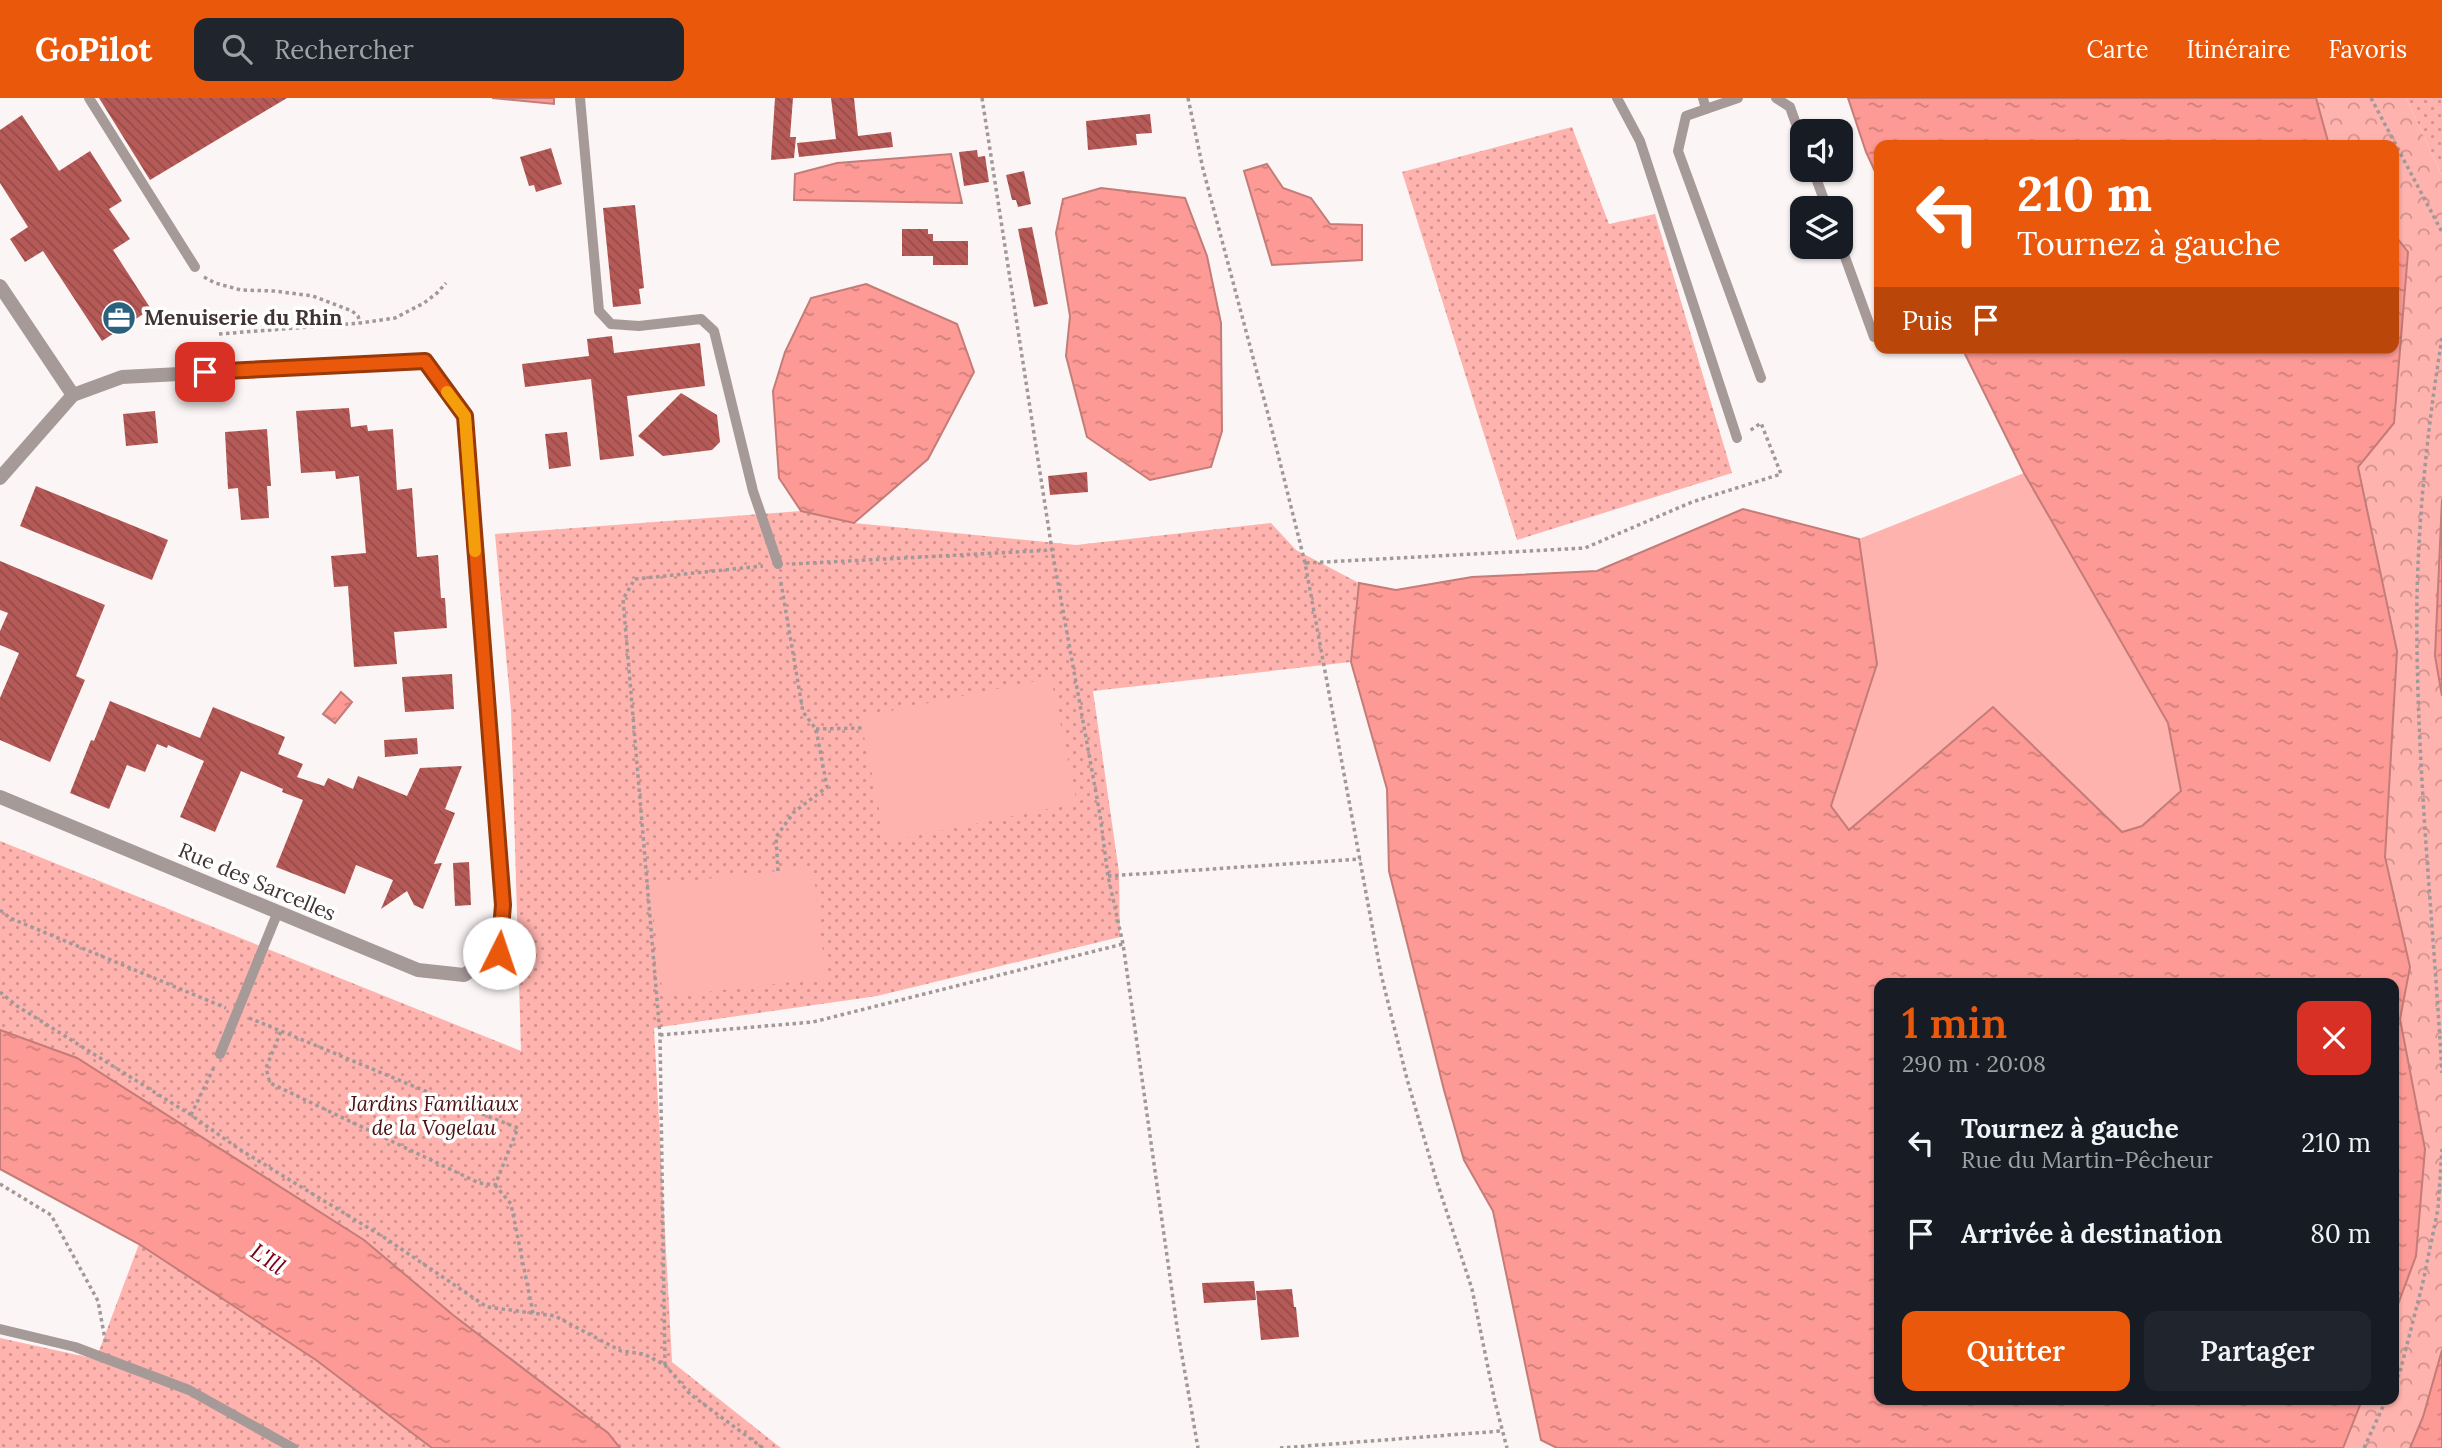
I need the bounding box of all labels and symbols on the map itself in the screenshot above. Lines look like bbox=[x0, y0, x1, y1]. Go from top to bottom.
office icon: Menuiserie du Rhin bbox=[100, 299, 138, 337]
place label: Menuiserie du Rhin bbox=[144, 304, 342, 331]
pin bbox=[175, 342, 235, 402]
street label: Rue des Sarcelles bbox=[174, 836, 340, 927]
position arrow bbox=[462, 916, 536, 990]
park label: Jardins Familiaux de la Vogelau bbox=[348, 1090, 519, 1141]
water label: L'Ill bbox=[245, 1236, 292, 1281]

